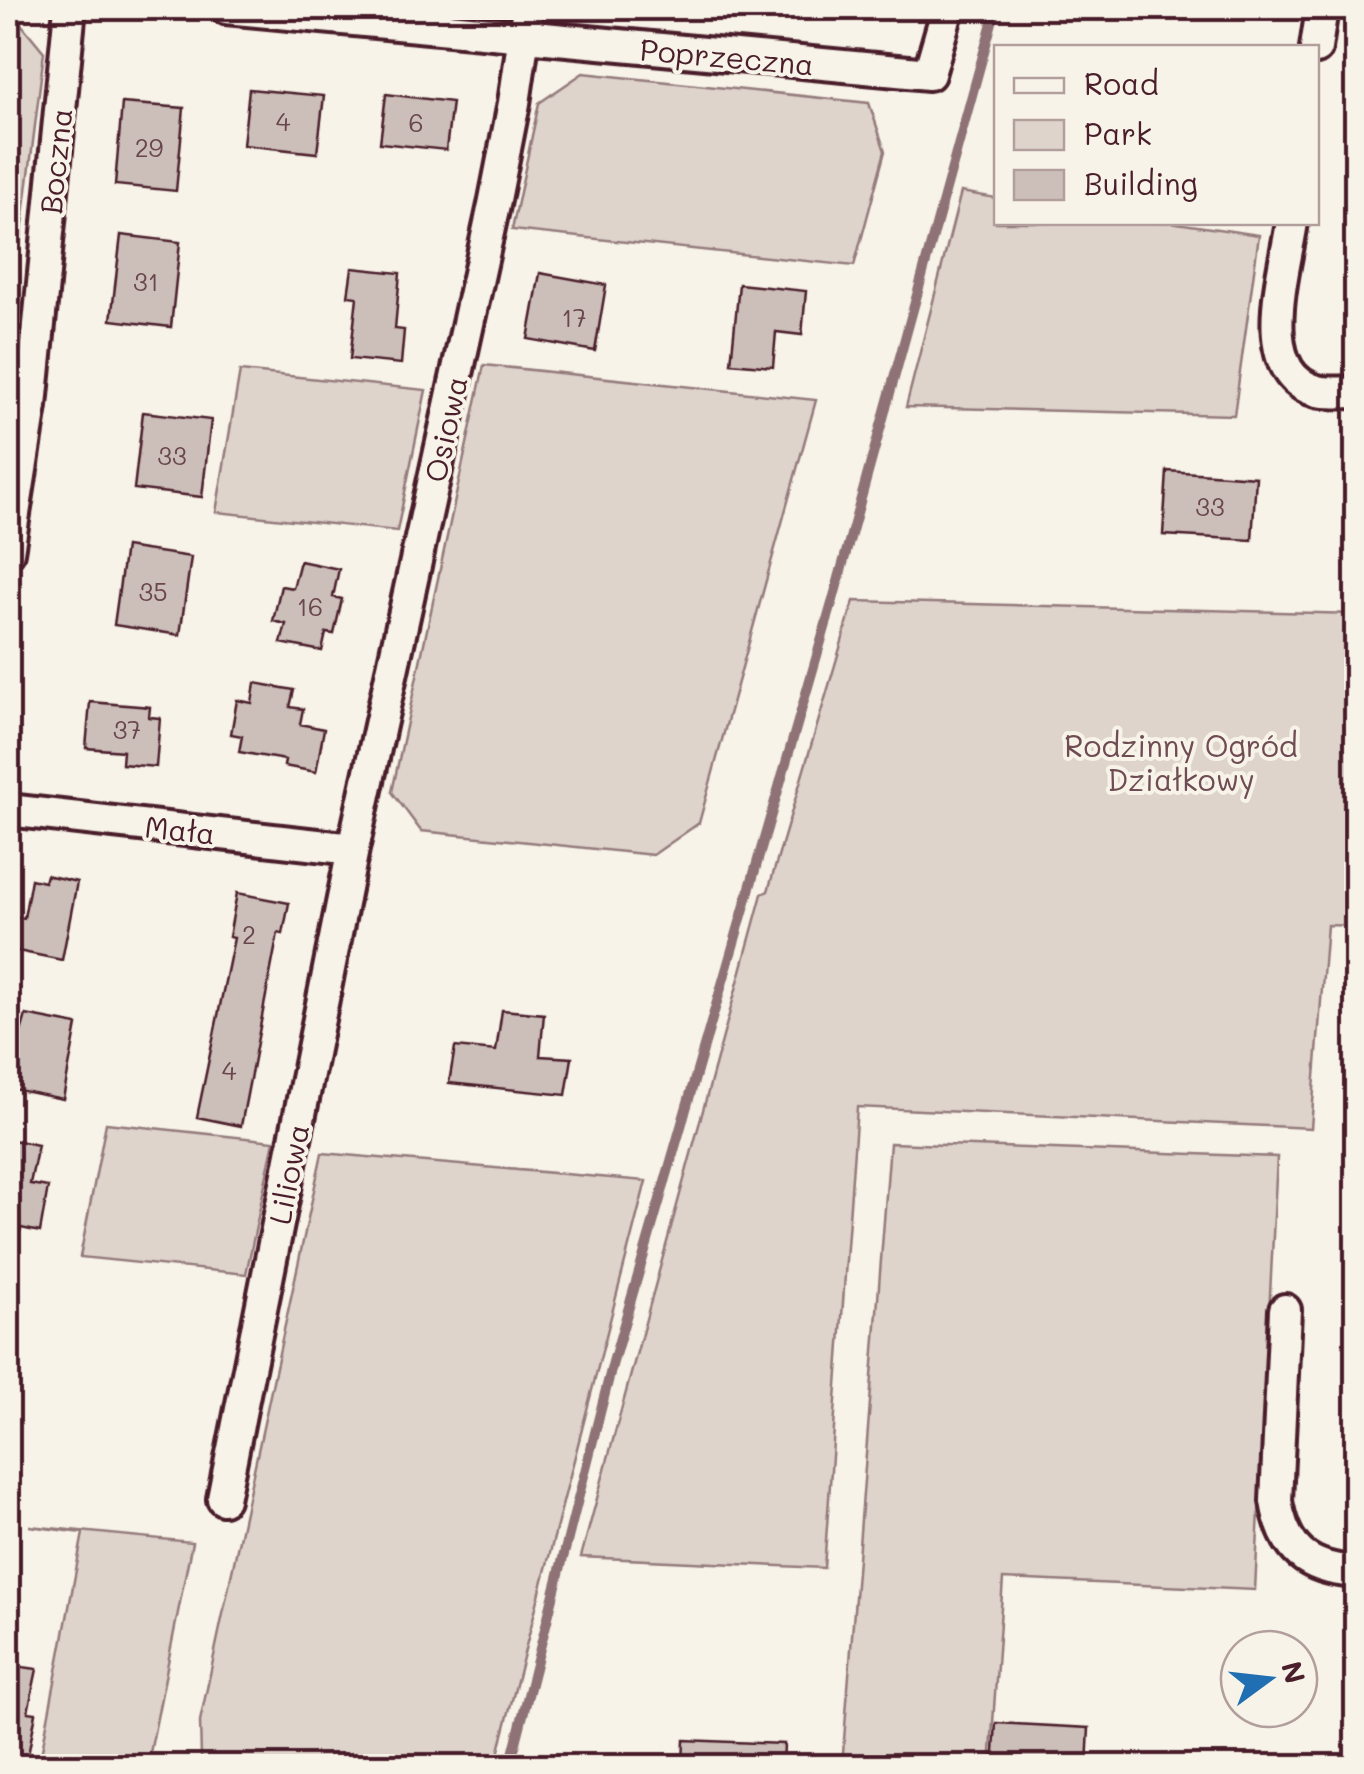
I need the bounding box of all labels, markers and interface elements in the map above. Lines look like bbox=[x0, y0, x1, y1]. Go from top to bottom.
street label: Poprzeczna bbox=[638, 28, 816, 84]
legend bbox=[994, 45, 1319, 225]
text: Road bbox=[1084, 63, 1159, 103]
house number: 4 bbox=[276, 105, 291, 137]
street label: Boczna bbox=[30, 106, 80, 216]
house number: 6 bbox=[408, 106, 424, 138]
text: Park bbox=[1084, 113, 1152, 153]
house number: 29 bbox=[135, 131, 164, 163]
text: Building bbox=[1084, 163, 1198, 203]
house number: 31 bbox=[133, 265, 159, 297]
house number: 17 bbox=[561, 301, 587, 333]
street label: Osiowa bbox=[414, 372, 476, 486]
house number: 33 bbox=[157, 439, 187, 471]
house number: 33 bbox=[1195, 490, 1225, 522]
house number: 35 bbox=[138, 575, 168, 607]
house number: 16 bbox=[297, 590, 323, 622]
house number: 37 bbox=[113, 713, 141, 745]
park label: Rodzinny Ogród Działkowy bbox=[1064, 725, 1298, 799]
street label: Mała bbox=[143, 805, 217, 853]
house number: 2 bbox=[242, 918, 256, 950]
house number: 4 bbox=[222, 1054, 237, 1086]
street label: Liliowa bbox=[259, 1120, 317, 1228]
north arrow bbox=[1219, 1629, 1319, 1729]
text: N bbox=[1274, 1657, 1314, 1687]

